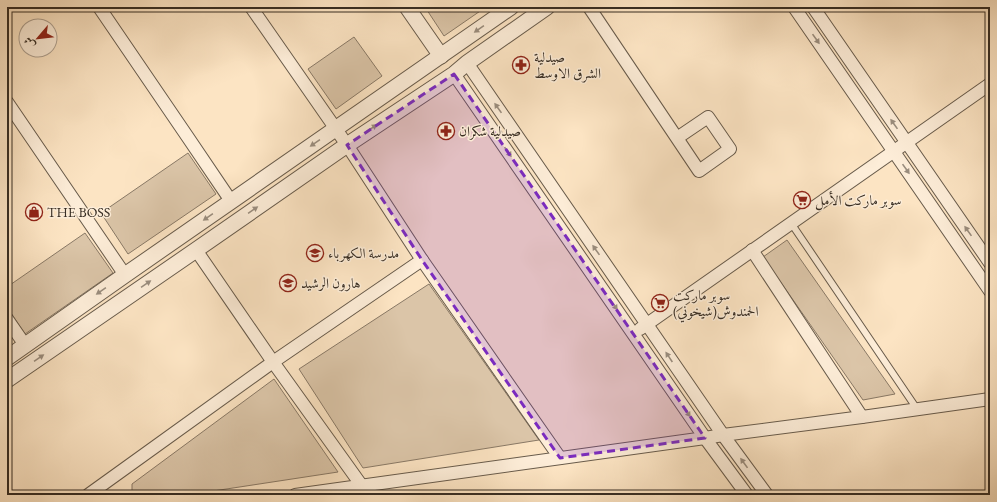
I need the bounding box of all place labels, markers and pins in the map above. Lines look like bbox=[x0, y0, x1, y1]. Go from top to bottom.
place label: صيدلية الشرق الاوسط bbox=[534, 48, 601, 83]
pharmacy icon: صيدلية الشرق الاوسط bbox=[511, 55, 531, 75]
pharmacy icon: صيدلية شكران bbox=[436, 121, 456, 141]
place label: صيدلية شكران bbox=[459, 122, 521, 141]
supermarket icon: سوبر ماركت الأمل bbox=[792, 190, 812, 210]
place label: سوبر ماركت الأمل bbox=[815, 190, 902, 211]
shop icon: THE BOSS bbox=[24, 202, 44, 222]
place label: THE BOSS bbox=[47, 203, 110, 221]
school or university icon: مدرسة الكهرباء bbox=[305, 243, 325, 263]
place label: مدرسة الكهرباء bbox=[328, 244, 399, 262]
school or university icon: هارون الرشيد bbox=[278, 273, 298, 293]
place label: هارون الرشيد bbox=[301, 274, 361, 292]
place label: سوبر ماركت الحمندوش(شيخوني) bbox=[673, 286, 758, 323]
supermarket icon: سوبر ماركت الحمندوش(شيخوني) bbox=[650, 293, 670, 313]

